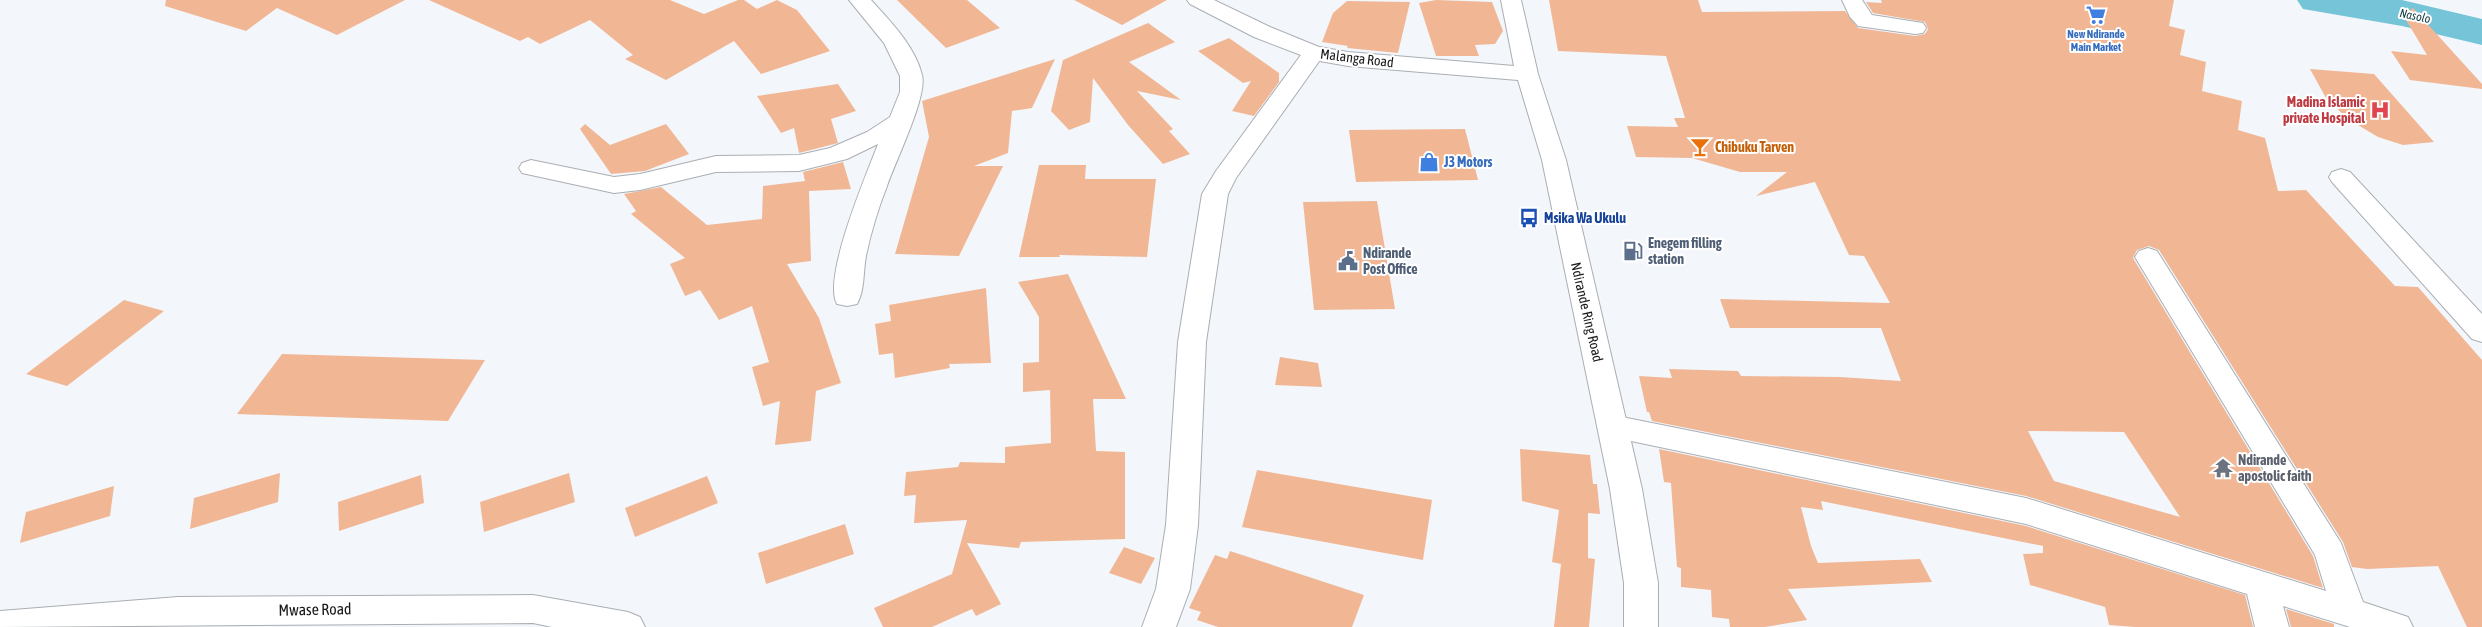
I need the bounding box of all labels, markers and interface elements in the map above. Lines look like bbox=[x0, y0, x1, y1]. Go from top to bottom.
supermarket icon: New Ndirande Main Market bbox=[2085, 4, 2107, 26]
water label: Nasolo bbox=[2398, 6, 2432, 26]
place label: New Ndirande Main Market bbox=[2067, 28, 2125, 53]
street label: Malanga Road bbox=[1319, 46, 1395, 70]
place label: Madina Islamic private Hospital bbox=[2283, 94, 2366, 126]
hospital icon: Madina Islamic private Hospital bbox=[2369, 99, 2391, 121]
bar icon: Chibuku Tarven bbox=[1689, 136, 1711, 158]
place label: Chibuku Tarven bbox=[1715, 139, 1794, 155]
shop icon: J3 Motors bbox=[1418, 151, 1440, 173]
place label: J3 Motors bbox=[1443, 154, 1493, 170]
bus stop icon: Msika Wa Ukulu bbox=[1518, 207, 1540, 229]
place label: Msika Wa Ukulu bbox=[1544, 210, 1626, 226]
place label: Enegem filling station bbox=[1648, 235, 1723, 267]
fuel station icon: Enegem filling station bbox=[1622, 240, 1644, 262]
place label: Ndirande Post Office bbox=[1363, 245, 1418, 277]
public building icon: Ndirande Post Office bbox=[1337, 250, 1359, 272]
street label: Ndirande Ring Road bbox=[1568, 261, 1606, 363]
place label: Ndirande apostolic faith bbox=[2238, 452, 2312, 484]
temple icon: Ndirande apostolic faith bbox=[2212, 457, 2234, 479]
street label: Mwase Road bbox=[278, 599, 352, 619]

